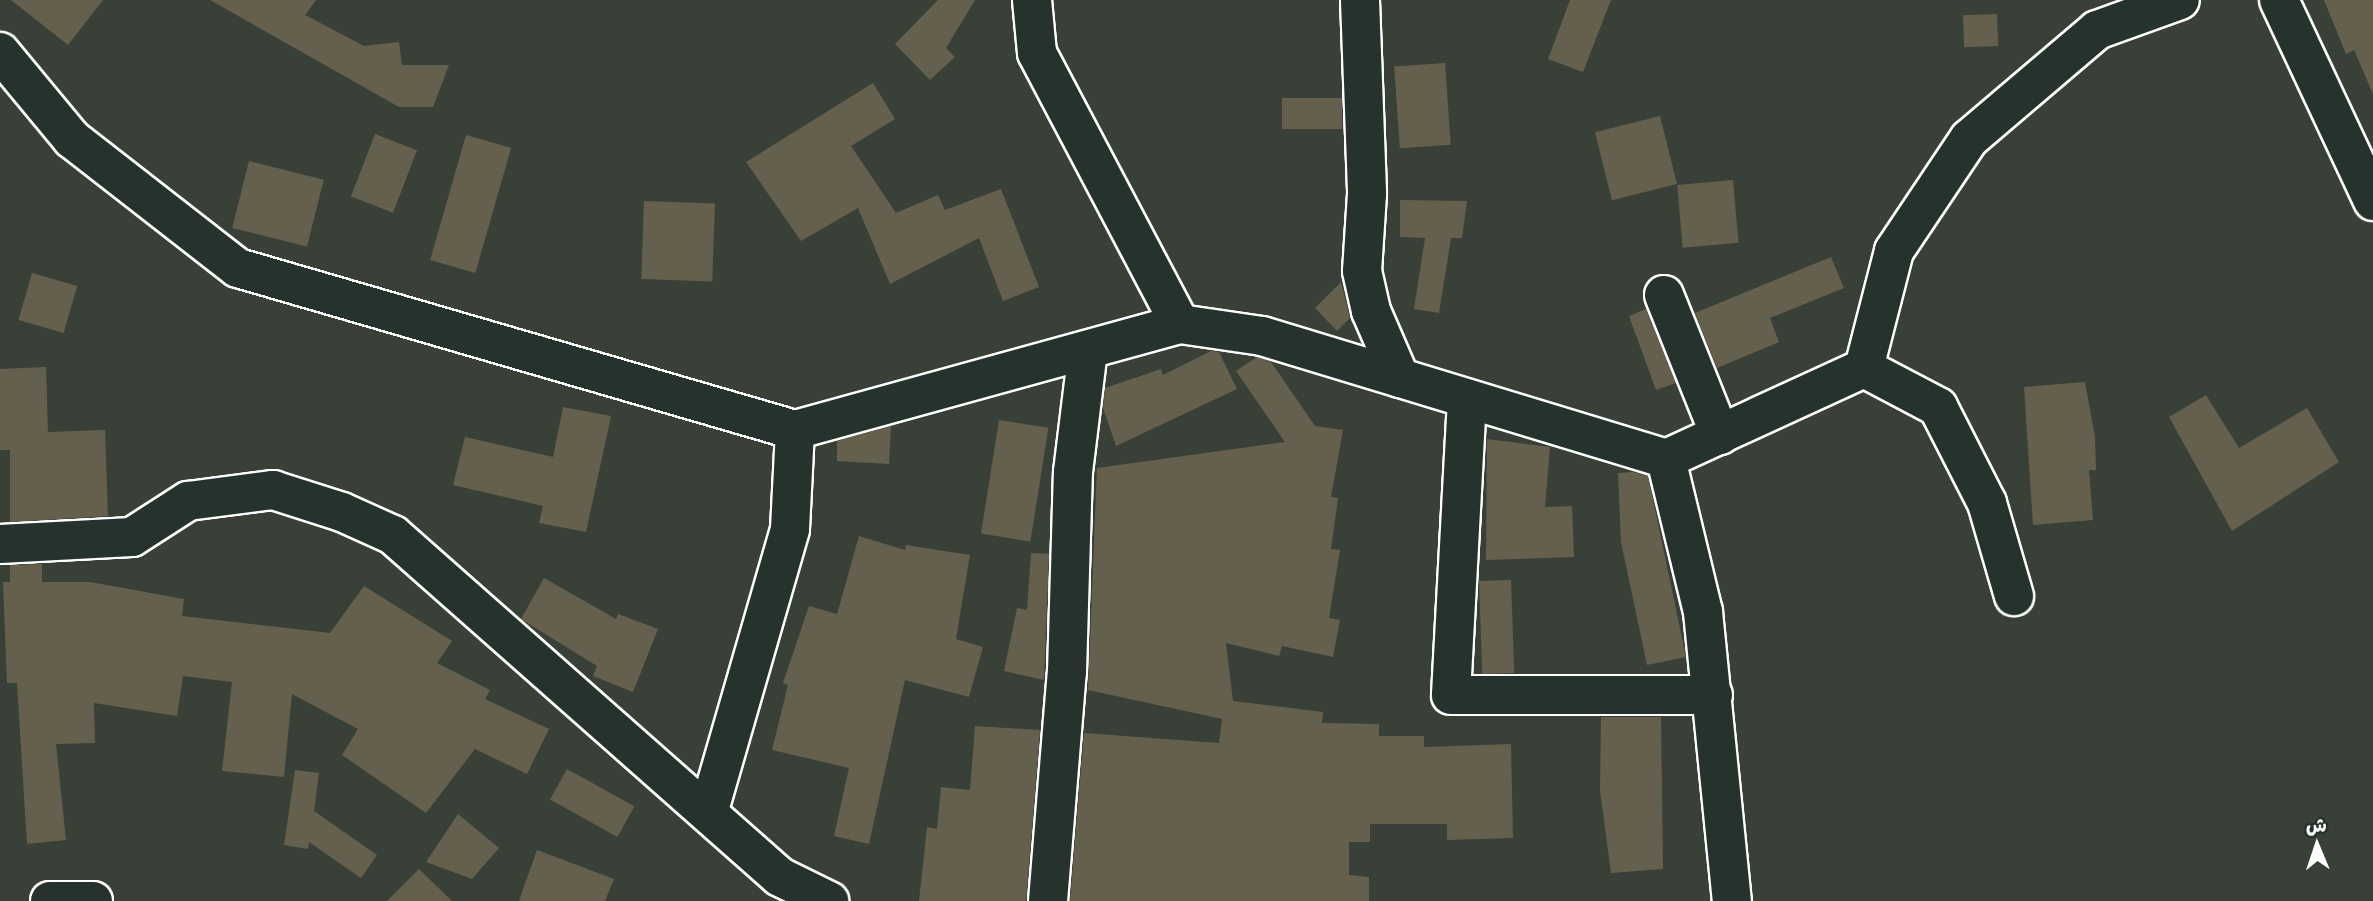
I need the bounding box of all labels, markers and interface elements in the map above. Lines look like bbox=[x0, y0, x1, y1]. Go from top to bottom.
north arrow bbox=[2282, 810, 2352, 880]
text: ش bbox=[2305, 810, 2327, 838]

